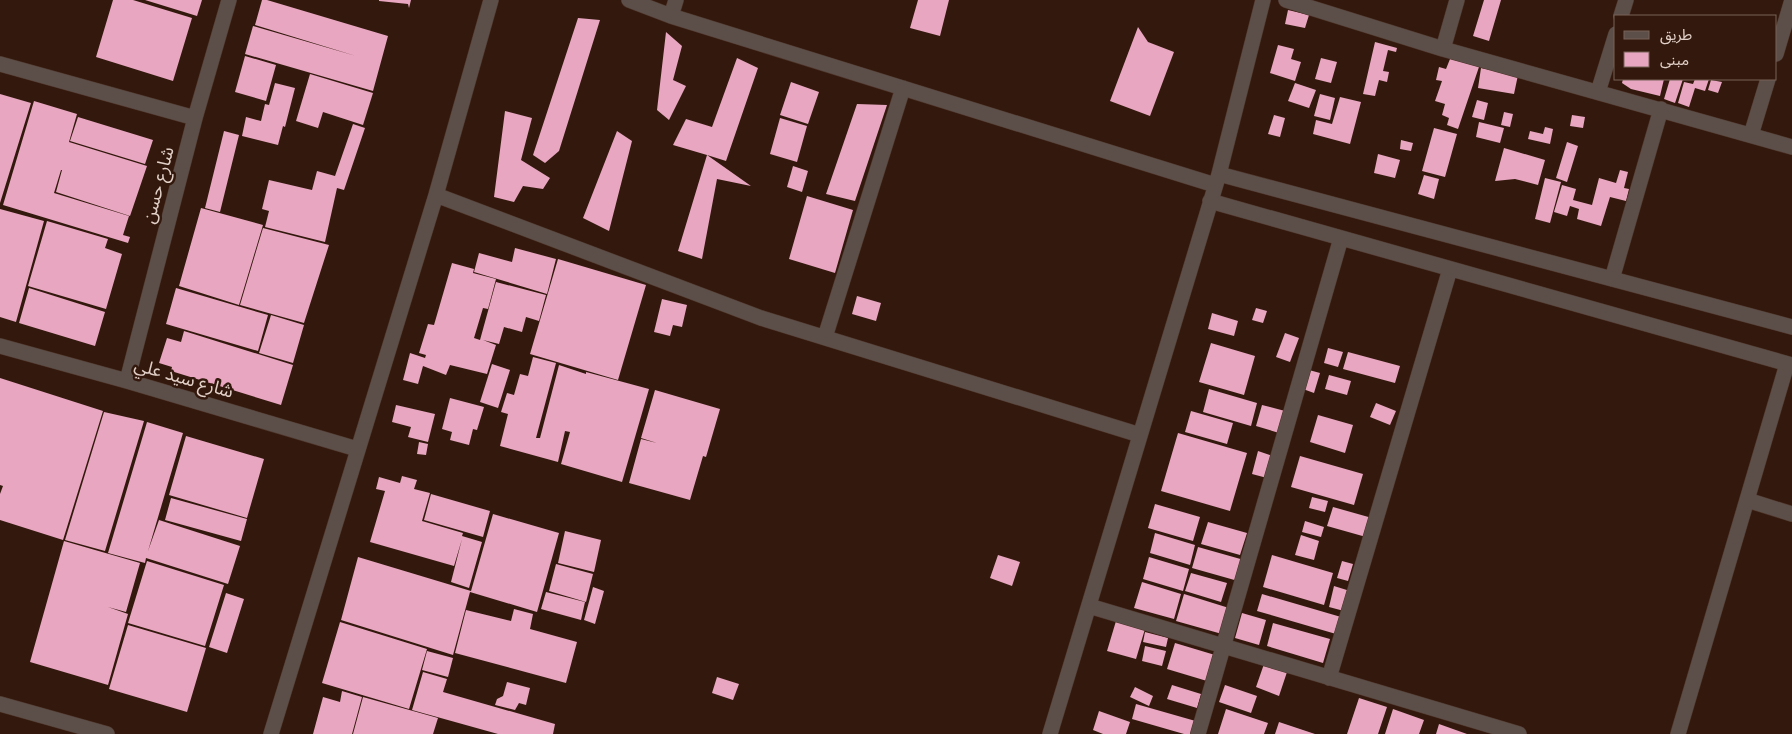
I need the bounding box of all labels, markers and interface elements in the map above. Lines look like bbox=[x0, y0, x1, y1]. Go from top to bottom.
legend bbox=[1614, 15, 1777, 80]
text: طريق bbox=[1660, 26, 1692, 45]
text: مبنى bbox=[1660, 51, 1689, 69]
street label: شارع حسن bbox=[137, 144, 182, 227]
street label: شارع سيد علي bbox=[131, 353, 236, 406]

